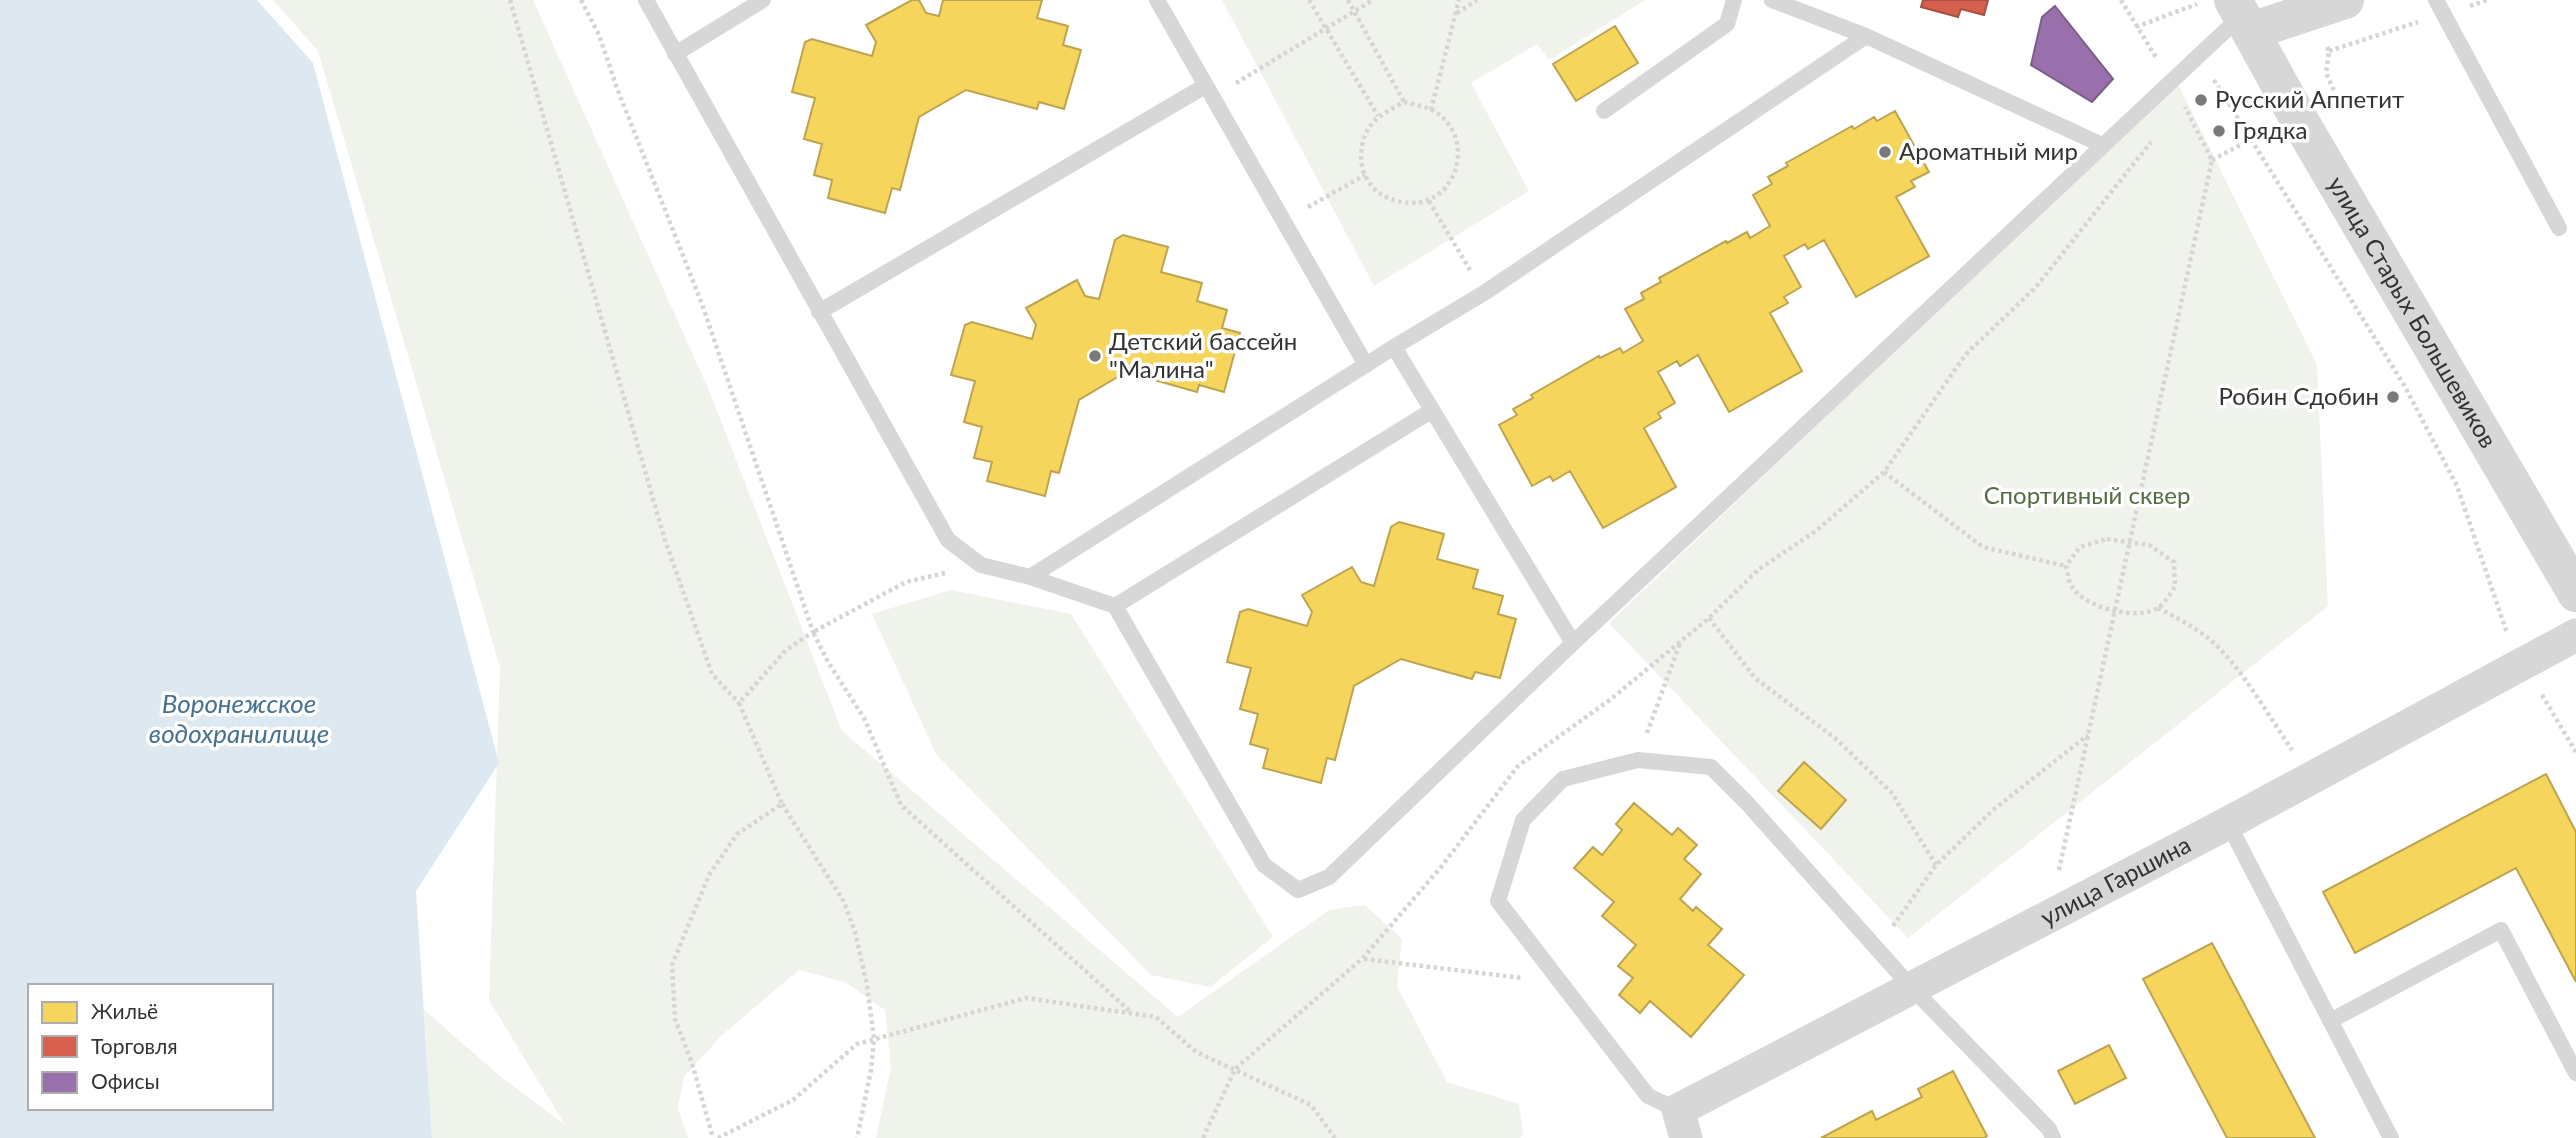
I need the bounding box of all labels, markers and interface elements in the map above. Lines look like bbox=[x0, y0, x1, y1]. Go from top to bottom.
place label: Русский Аппетит bbox=[2215, 84, 2404, 113]
marker: Русский Аппетит bbox=[2193, 92, 2209, 108]
place label: Грядка bbox=[2233, 115, 2307, 144]
marker: Грядка bbox=[2211, 123, 2227, 139]
place label: Ароматный мир bbox=[1899, 136, 2078, 165]
marker: Ароматный мир bbox=[1877, 144, 1893, 160]
street label: улица Старых Большевиков bbox=[2323, 171, 2504, 452]
place label: Детский бассейн "Малина" bbox=[1109, 326, 1297, 383]
marker: Детский бассейн "Малина" bbox=[1087, 348, 1103, 364]
place label: Робин Сдобин bbox=[2218, 381, 2379, 410]
marker: Робин Сдобин bbox=[2385, 389, 2401, 405]
park label: Спортивный сквер bbox=[1984, 480, 2190, 509]
water label: Воронежское водохранилище bbox=[149, 687, 329, 749]
street label: улица Гаршина bbox=[2035, 829, 2195, 931]
legend bbox=[28, 984, 273, 1110]
text: Жильё bbox=[91, 998, 158, 1023]
text: Торговля bbox=[91, 1033, 178, 1058]
text: Офисы bbox=[91, 1068, 160, 1093]

